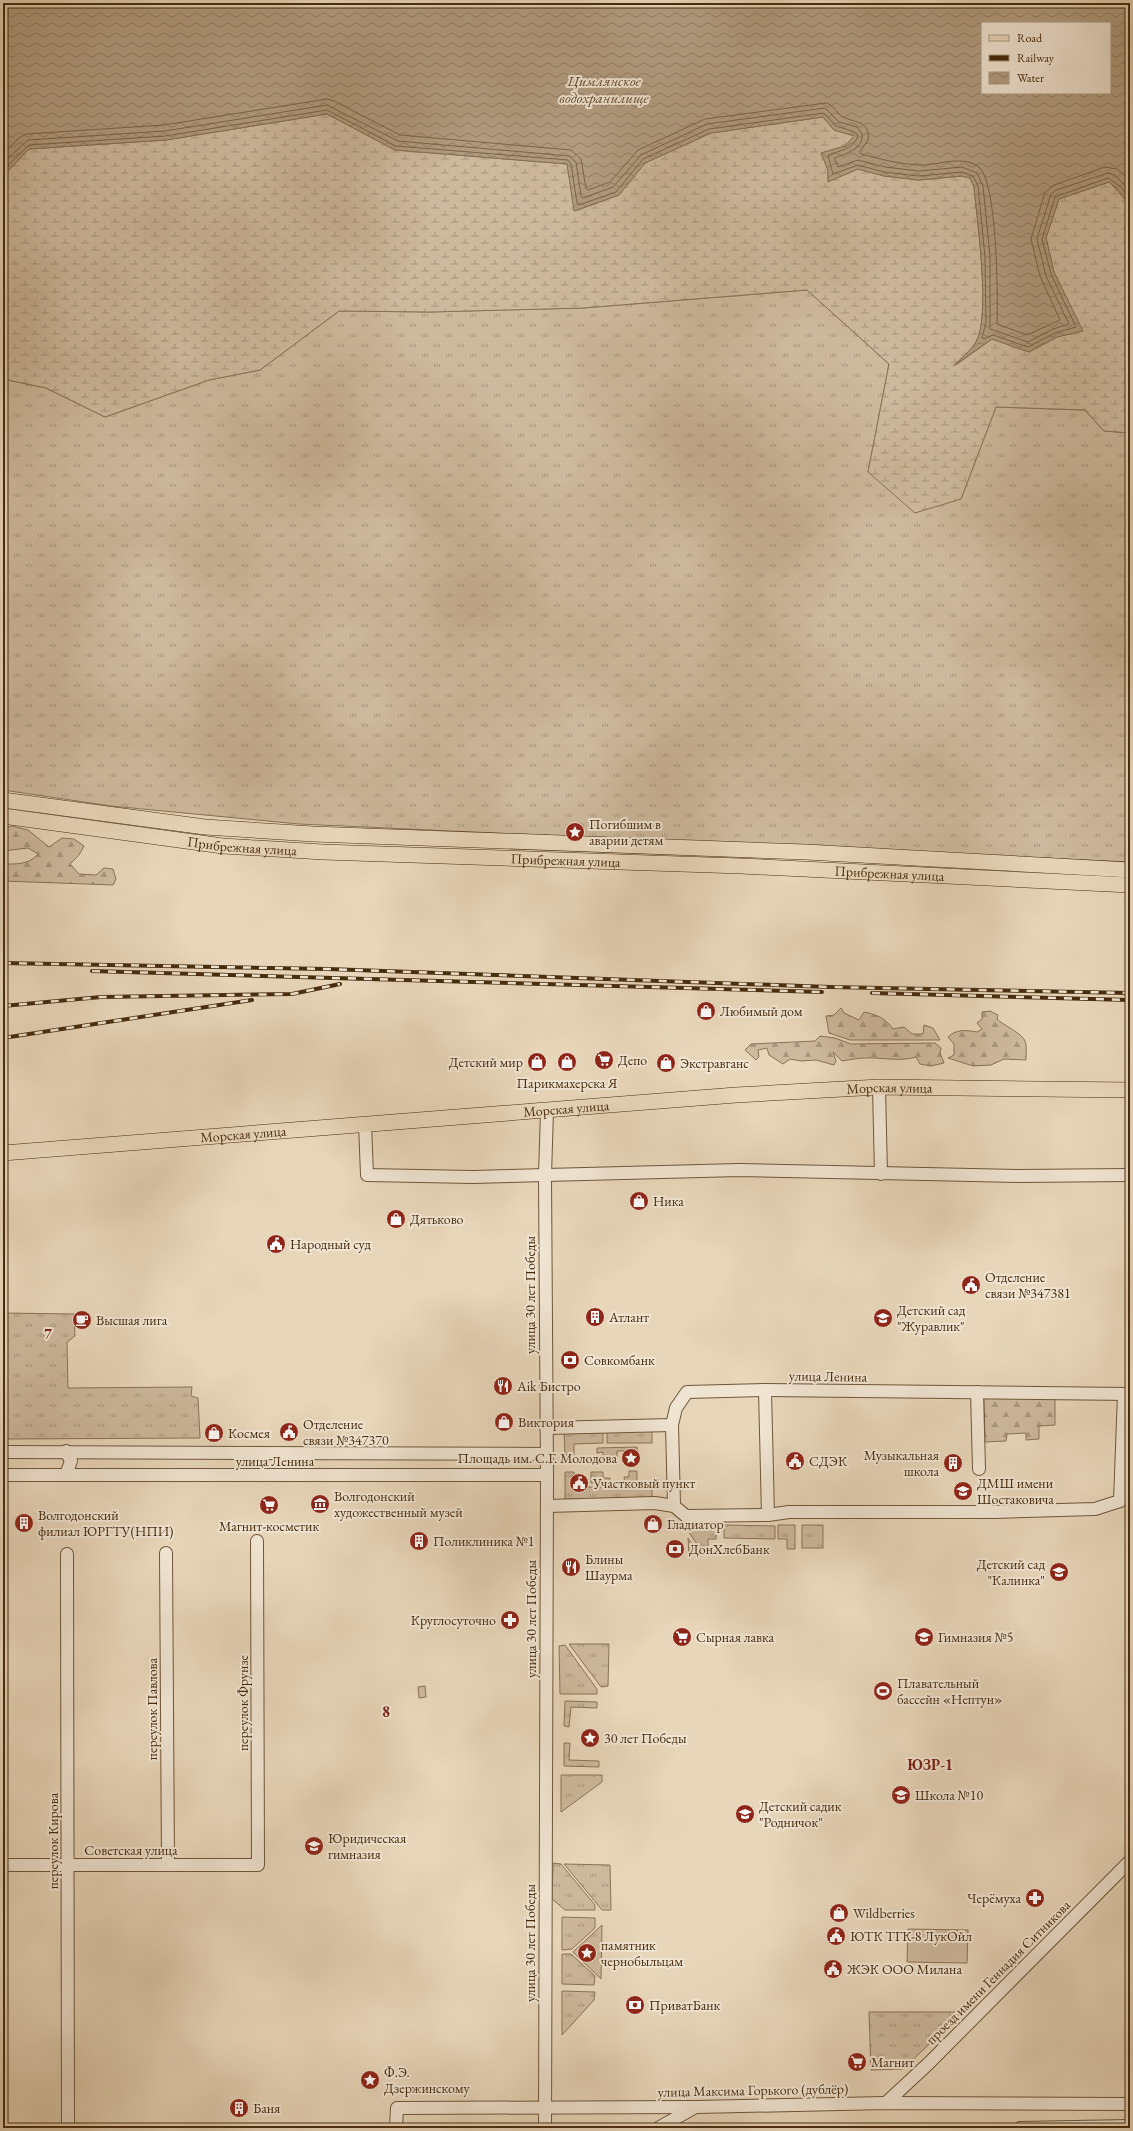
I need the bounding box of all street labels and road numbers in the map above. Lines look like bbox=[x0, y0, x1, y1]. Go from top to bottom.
street label: Прибрежная улица bbox=[186, 832, 298, 859]
street label: Прибрежная улица bbox=[510, 849, 621, 871]
street label: Прибрежная улица bbox=[834, 862, 945, 885]
street label: Морская улица bbox=[846, 1078, 933, 1098]
street label: Морская улица bbox=[523, 1096, 610, 1121]
street label: Морская улица bbox=[200, 1122, 287, 1146]
street label: улица 30 лет Победы bbox=[521, 1236, 539, 1354]
street label: улица Ленина bbox=[789, 1366, 868, 1386]
street label: улица Ленина bbox=[236, 1452, 315, 1470]
street label: улица 30 лет Победы bbox=[522, 1560, 540, 1678]
street label: переулок Фрунзе bbox=[234, 1654, 252, 1751]
street label: переулок Павлова bbox=[143, 1657, 161, 1760]
street label: переулок Кирова bbox=[44, 1792, 62, 1889]
street label: Советская улица bbox=[84, 1841, 178, 1859]
street label: улица 30 лет Победы bbox=[521, 1884, 539, 2002]
street label: проезд имени Геннадия Ситникова bbox=[922, 1896, 1074, 2048]
street label: улица Максима Горького (дублёр) bbox=[658, 2079, 848, 2101]

